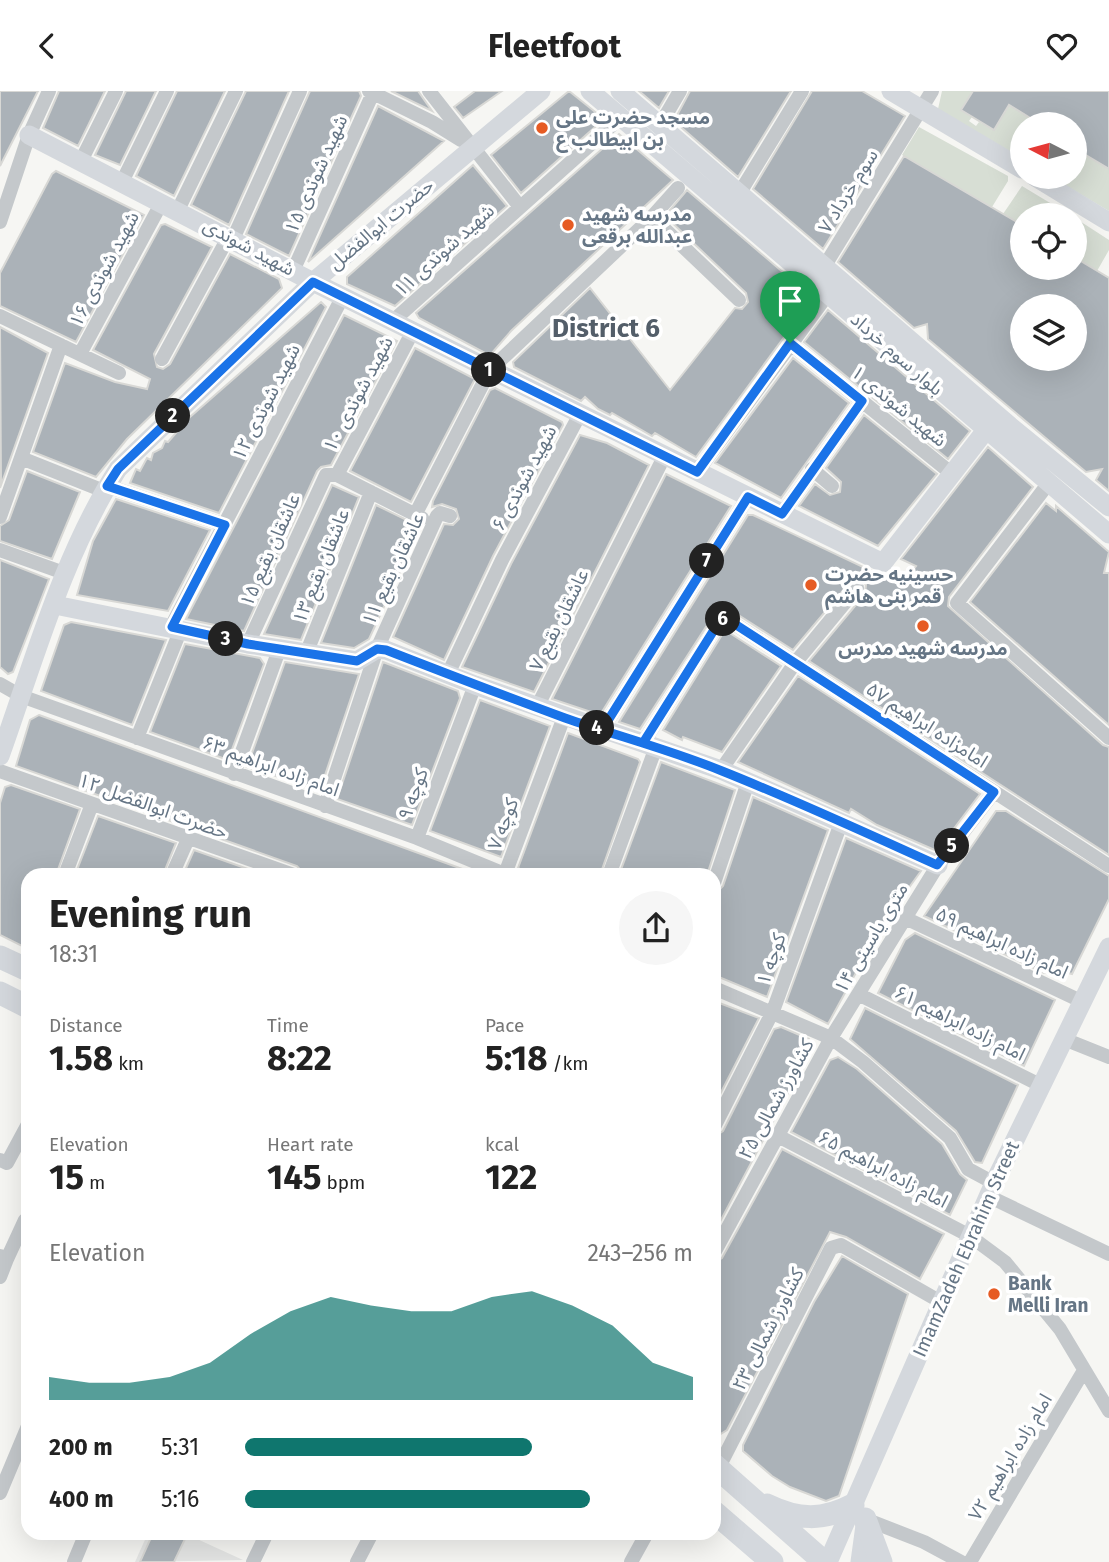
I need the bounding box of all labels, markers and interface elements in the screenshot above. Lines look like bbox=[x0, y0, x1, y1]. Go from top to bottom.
icon: back bbox=[28, 27, 66, 65]
text: Fleetfoot bbox=[488, 27, 621, 65]
icon: heart bbox=[1043, 27, 1081, 65]
place label: مسجد حضرت علی بن ابیطالب ع bbox=[556, 106, 710, 153]
street label: شهید شوندی ۱۵ bbox=[280, 111, 352, 237]
north arrow bbox=[1010, 112, 1087, 189]
map controls bbox=[1010, 112, 1087, 371]
marker: مسجد حضرت علی بن ابیطالب ع bbox=[534, 120, 550, 136]
street label: سوم خرداد ۷ bbox=[813, 145, 885, 239]
street label: حضرت ابوالفضل bbox=[324, 173, 438, 275]
street label: شهید شوندی ۱۱ bbox=[389, 199, 499, 301]
place label: مدرسه شهید عبدالله برقعی bbox=[582, 203, 692, 248]
button: locate bbox=[1010, 203, 1087, 280]
street label: شهید شوندی ۱۶ bbox=[64, 207, 144, 331]
street label: شهید شوندی bbox=[199, 213, 299, 281]
marker: مدرسه شهید عبدالله برقعی bbox=[560, 217, 576, 233]
pin bbox=[760, 271, 820, 343]
icon: arrive bbox=[771, 282, 809, 320]
button: layers bbox=[1010, 294, 1087, 371]
street label: بلوار سوم خرداد bbox=[844, 308, 948, 403]
district label: District 6 bbox=[552, 313, 660, 344]
street label: شهید شوندی ۱۰ bbox=[318, 332, 398, 456]
street label: شهید شوندی ۱۲ bbox=[227, 340, 305, 464]
pin: 1 bbox=[472, 353, 506, 387]
text: 1 bbox=[484, 358, 493, 381]
street label: شهید شوندی ۱ bbox=[847, 360, 951, 452]
pin: 2 bbox=[156, 399, 190, 433]
text: 2 bbox=[168, 404, 177, 427]
street label: شهید شوندی ۶ bbox=[487, 421, 561, 535]
street label: عاشقان بقیع ۱۵ bbox=[235, 490, 308, 611]
street label: عاشقان بقیع ۱۳ bbox=[288, 505, 357, 628]
street label: عاشقان بقیع ۱۱ bbox=[357, 509, 432, 630]
pin: 7 bbox=[690, 543, 724, 579]
text: 7 bbox=[702, 549, 711, 572]
place label: حسینیه حضرت قمر بنی هاشم bbox=[825, 563, 953, 611]
street label: عاشقان بقیع ۷ bbox=[524, 565, 596, 676]
marker: حسینیه حضرت قمر بنی هاشم bbox=[803, 577, 819, 593]
pin: 6 bbox=[706, 601, 740, 637]
text: 6 bbox=[717, 607, 728, 630]
marker: مدرسه شهید مدرس bbox=[915, 618, 931, 634]
pin: 3 bbox=[208, 621, 244, 657]
text: 3 bbox=[221, 627, 230, 650]
place label: مدرسه شهید مدرس bbox=[838, 637, 1008, 660]
street label: امامزاده ابراهیم ۵۷ bbox=[860, 677, 992, 775]
pin: 4 bbox=[580, 711, 614, 745]
text: 4 bbox=[591, 716, 602, 739]
street label: امام زاده ابراهیم ۶۳ bbox=[199, 731, 342, 804]
street label: کوچه ۹ bbox=[393, 764, 434, 823]
street label: حضرت ابوالفضل ۱۲ bbox=[75, 768, 231, 844]
street label: کوچه ۷ bbox=[483, 794, 525, 853]
pin: 5 bbox=[934, 829, 970, 863]
text: 5 bbox=[946, 834, 957, 857]
street label: ۱۴ متری یاسینی bbox=[829, 879, 913, 997]
text: Evening run bbox=[49, 891, 252, 937]
button: share bbox=[619, 891, 693, 965]
street label: امام زاده ابراهیم ۵۹ bbox=[931, 902, 1072, 987]
street label: کوچه ۱ bbox=[751, 929, 792, 988]
text: 18:31 bbox=[49, 940, 98, 968]
street label: امام زاده ابراهیم ۶۱ bbox=[889, 980, 1029, 1069]
text: Distance bbox=[49, 1014, 123, 1037]
text: Time bbox=[267, 1014, 309, 1037]
text: Pace bbox=[485, 1014, 524, 1037]
street label: کشاورز شمالی ۲۵ bbox=[733, 1034, 819, 1163]
text: 1.58 bbox=[49, 1037, 113, 1079]
text: 8:22 bbox=[267, 1037, 332, 1079]
text: 5:18 bbox=[485, 1037, 548, 1079]
text: km bbox=[113, 1052, 144, 1075]
text: /km bbox=[548, 1052, 588, 1075]
street label: امام زاده ابراهیم ۶۵ bbox=[813, 1125, 952, 1216]
text: Elevation bbox=[49, 1133, 129, 1156]
text: Heart rate bbox=[267, 1133, 354, 1156]
text: kcal bbox=[485, 1133, 519, 1156]
street label: ImamZadeh Ebrahim Street bbox=[908, 1137, 1024, 1361]
text: 15 bbox=[49, 1156, 84, 1198]
text: 145 bbox=[267, 1156, 321, 1198]
text: 122 bbox=[485, 1156, 537, 1198]
text: m bbox=[84, 1171, 105, 1194]
text: bpm bbox=[321, 1171, 365, 1194]
text: Elevation bbox=[49, 1239, 145, 1267]
text: 243–256 m bbox=[587, 1239, 693, 1267]
street label: کشاورز شمالی ۲۳ bbox=[727, 1263, 809, 1394]
place label: Bank Melli Iran bbox=[1008, 1272, 1088, 1317]
marker: Bank Melli Iran bbox=[986, 1286, 1002, 1302]
street label: امام زاده ابراهیم ۷۲ bbox=[963, 1389, 1059, 1526]
text: 200 m bbox=[49, 1433, 113, 1461]
text: 5:31 bbox=[161, 1433, 199, 1461]
text: 400 m bbox=[49, 1485, 114, 1513]
text: 5:16 bbox=[161, 1485, 199, 1513]

